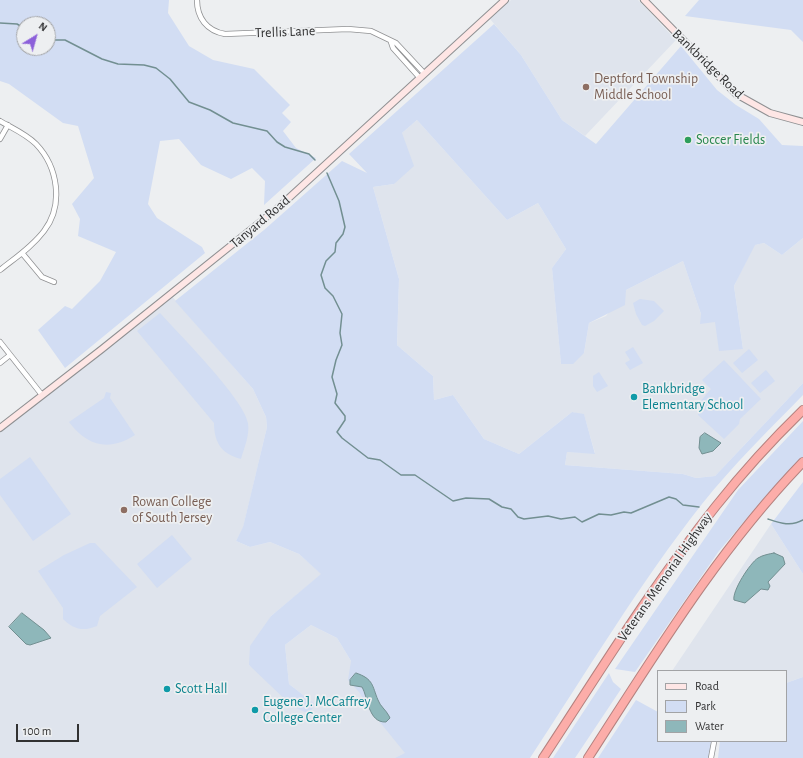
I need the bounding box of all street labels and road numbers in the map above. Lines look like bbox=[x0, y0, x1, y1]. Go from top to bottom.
street label: Trellis Lane bbox=[254, 23, 316, 41]
street label: Bankbridge Road bbox=[669, 26, 747, 102]
street label: Tanyard Road bbox=[227, 192, 293, 252]
street label: Veterans Memorial Highway bbox=[614, 509, 716, 645]

